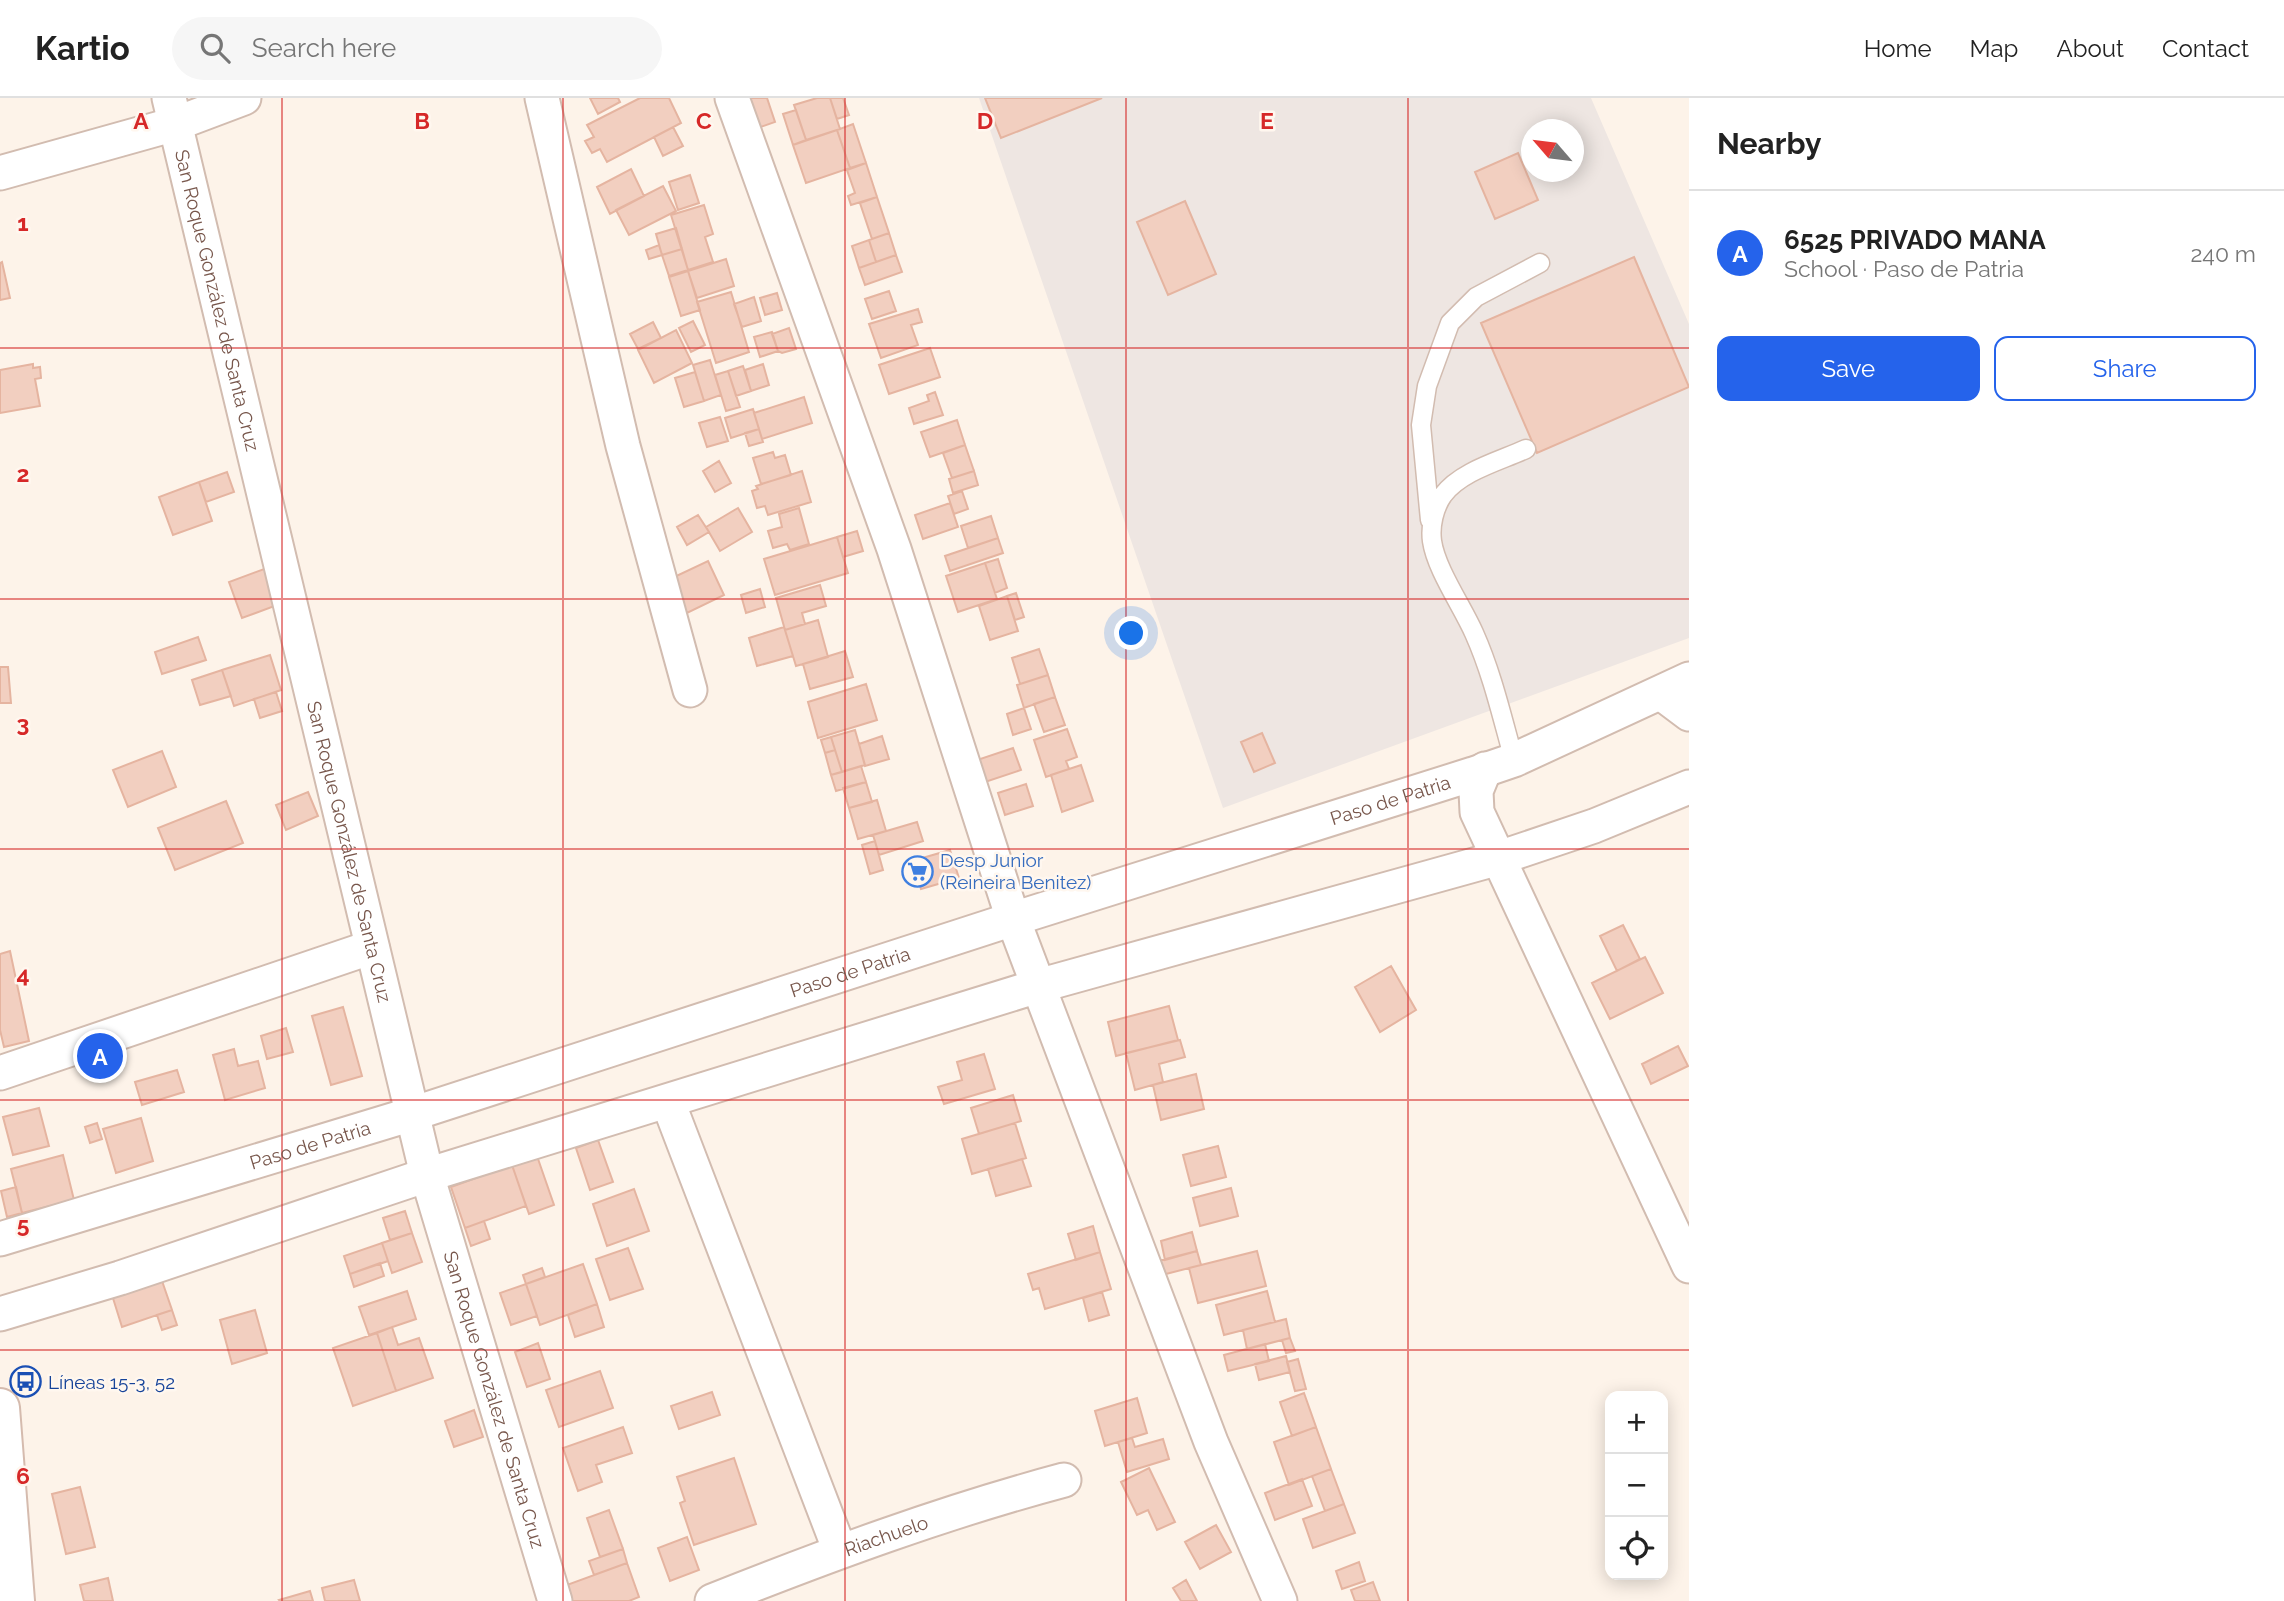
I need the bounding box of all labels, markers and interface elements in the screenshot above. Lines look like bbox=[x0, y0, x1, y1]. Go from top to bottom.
search box bbox=[172, 17, 662, 80]
text: Kartio bbox=[35, 29, 130, 68]
icon: search bbox=[196, 29, 234, 67]
text: Search here bbox=[252, 33, 396, 63]
text: Home bbox=[1864, 34, 1932, 63]
text: Map bbox=[1970, 34, 2018, 63]
text: About bbox=[2056, 34, 2124, 63]
text: Contact bbox=[2162, 34, 2249, 63]
text: A bbox=[133, 107, 149, 134]
text: B bbox=[414, 107, 430, 134]
text: C bbox=[696, 107, 712, 134]
text: D bbox=[977, 107, 993, 134]
text: E bbox=[1260, 107, 1274, 134]
north arrow bbox=[1521, 119, 1584, 182]
text: Nearby bbox=[1717, 126, 1821, 161]
street label: San Roque González de Santa Cruz bbox=[171, 147, 264, 453]
text: 1 bbox=[17, 209, 29, 236]
text: 6525 PRIVADO MANA bbox=[1784, 225, 2046, 255]
text: A bbox=[1732, 240, 1748, 267]
text: 240 m bbox=[2190, 240, 2256, 267]
text: School · Paso de Patria bbox=[1784, 255, 2024, 282]
button: Save bbox=[1717, 336, 1980, 401]
button: Share bbox=[1994, 336, 2256, 401]
text: 2 bbox=[17, 460, 29, 487]
your location bbox=[1114, 616, 1148, 650]
street label: San Roque González de Santa Cruz bbox=[303, 699, 396, 1005]
text: 3 bbox=[17, 710, 29, 737]
street label: Paso de Patria bbox=[1327, 771, 1453, 829]
place label: Desp Junior (Reineira Benitez) bbox=[940, 849, 1091, 893]
supermarket icon: Desp Junior (Reineira Benitez) bbox=[900, 854, 934, 888]
street label: Paso de Patria bbox=[787, 942, 913, 1002]
text: 4 bbox=[16, 961, 30, 988]
pin: A bbox=[77, 1030, 123, 1082]
street label: Paso de Patria bbox=[247, 1116, 373, 1174]
text: 5 bbox=[17, 1211, 30, 1238]
street label: San Roque González de Santa Cruz bbox=[439, 1248, 550, 1551]
bus stop icon: Líneas 15-3, 52 bbox=[8, 1365, 42, 1399]
place label: Líneas 15-3, 52 bbox=[48, 1371, 175, 1393]
map controls bbox=[1605, 1391, 1668, 1580]
button: + bbox=[1605, 1391, 1668, 1454]
button: − bbox=[1605, 1454, 1668, 1517]
text: 6 bbox=[16, 1462, 30, 1489]
street label: Riachuelo bbox=[841, 1511, 931, 1560]
button: locate bbox=[1605, 1517, 1668, 1580]

